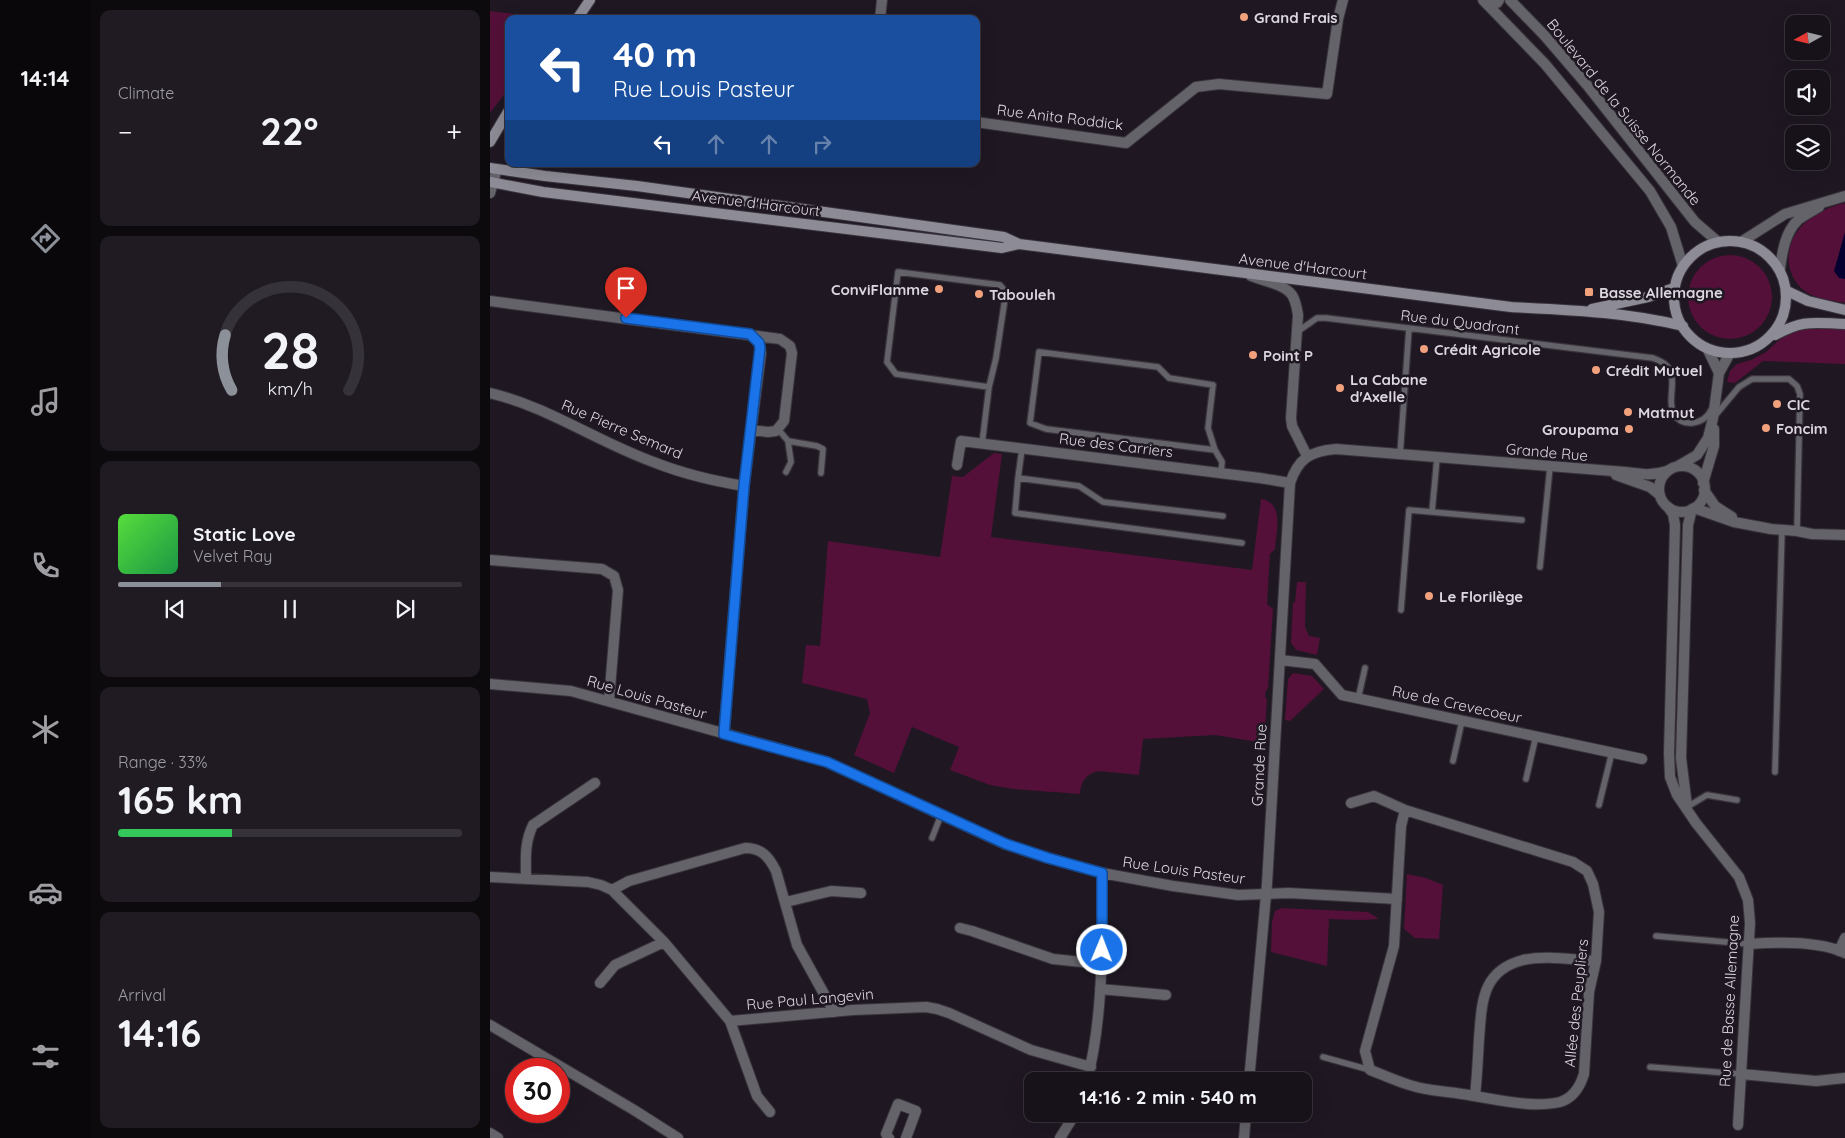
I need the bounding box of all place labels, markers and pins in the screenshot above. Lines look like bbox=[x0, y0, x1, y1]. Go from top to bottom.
place label: Grand Frais bbox=[1254, 8, 1338, 27]
marker: Grand Frais bbox=[1238, 11, 1250, 23]
pin bbox=[605, 267, 647, 318]
place label: ConviFlamme bbox=[831, 280, 929, 299]
marker: ConviFlamme bbox=[933, 283, 945, 295]
place label: Basse Allemagne bbox=[1599, 283, 1723, 302]
place label: Tabouleh bbox=[989, 285, 1055, 304]
marker: Basse Allemagne bbox=[1583, 286, 1595, 298]
marker: Tabouleh bbox=[973, 288, 985, 300]
place label: Crédit Agricole bbox=[1434, 340, 1541, 359]
marker: Crédit Agricole bbox=[1418, 343, 1430, 355]
place label: Point P bbox=[1263, 346, 1313, 365]
marker: Point P bbox=[1247, 349, 1259, 361]
place label: Crédit Mutuel bbox=[1606, 361, 1703, 380]
marker: Crédit Mutuel bbox=[1590, 364, 1602, 376]
place label: La Cabane d'Axelle bbox=[1350, 370, 1428, 406]
marker: La Cabane d'Axelle bbox=[1334, 382, 1346, 394]
place label: CIC bbox=[1787, 395, 1811, 414]
marker: CIC bbox=[1771, 398, 1783, 410]
place label: Matmut bbox=[1638, 403, 1695, 422]
marker: Matmut bbox=[1622, 406, 1634, 418]
place label: Foncim bbox=[1776, 419, 1828, 438]
place label: Groupama bbox=[1542, 420, 1619, 439]
marker: Foncim bbox=[1760, 422, 1772, 434]
marker: Groupama bbox=[1623, 423, 1635, 435]
place label: Le Florilège bbox=[1439, 587, 1523, 606]
marker: Le Florilège bbox=[1423, 590, 1435, 602]

